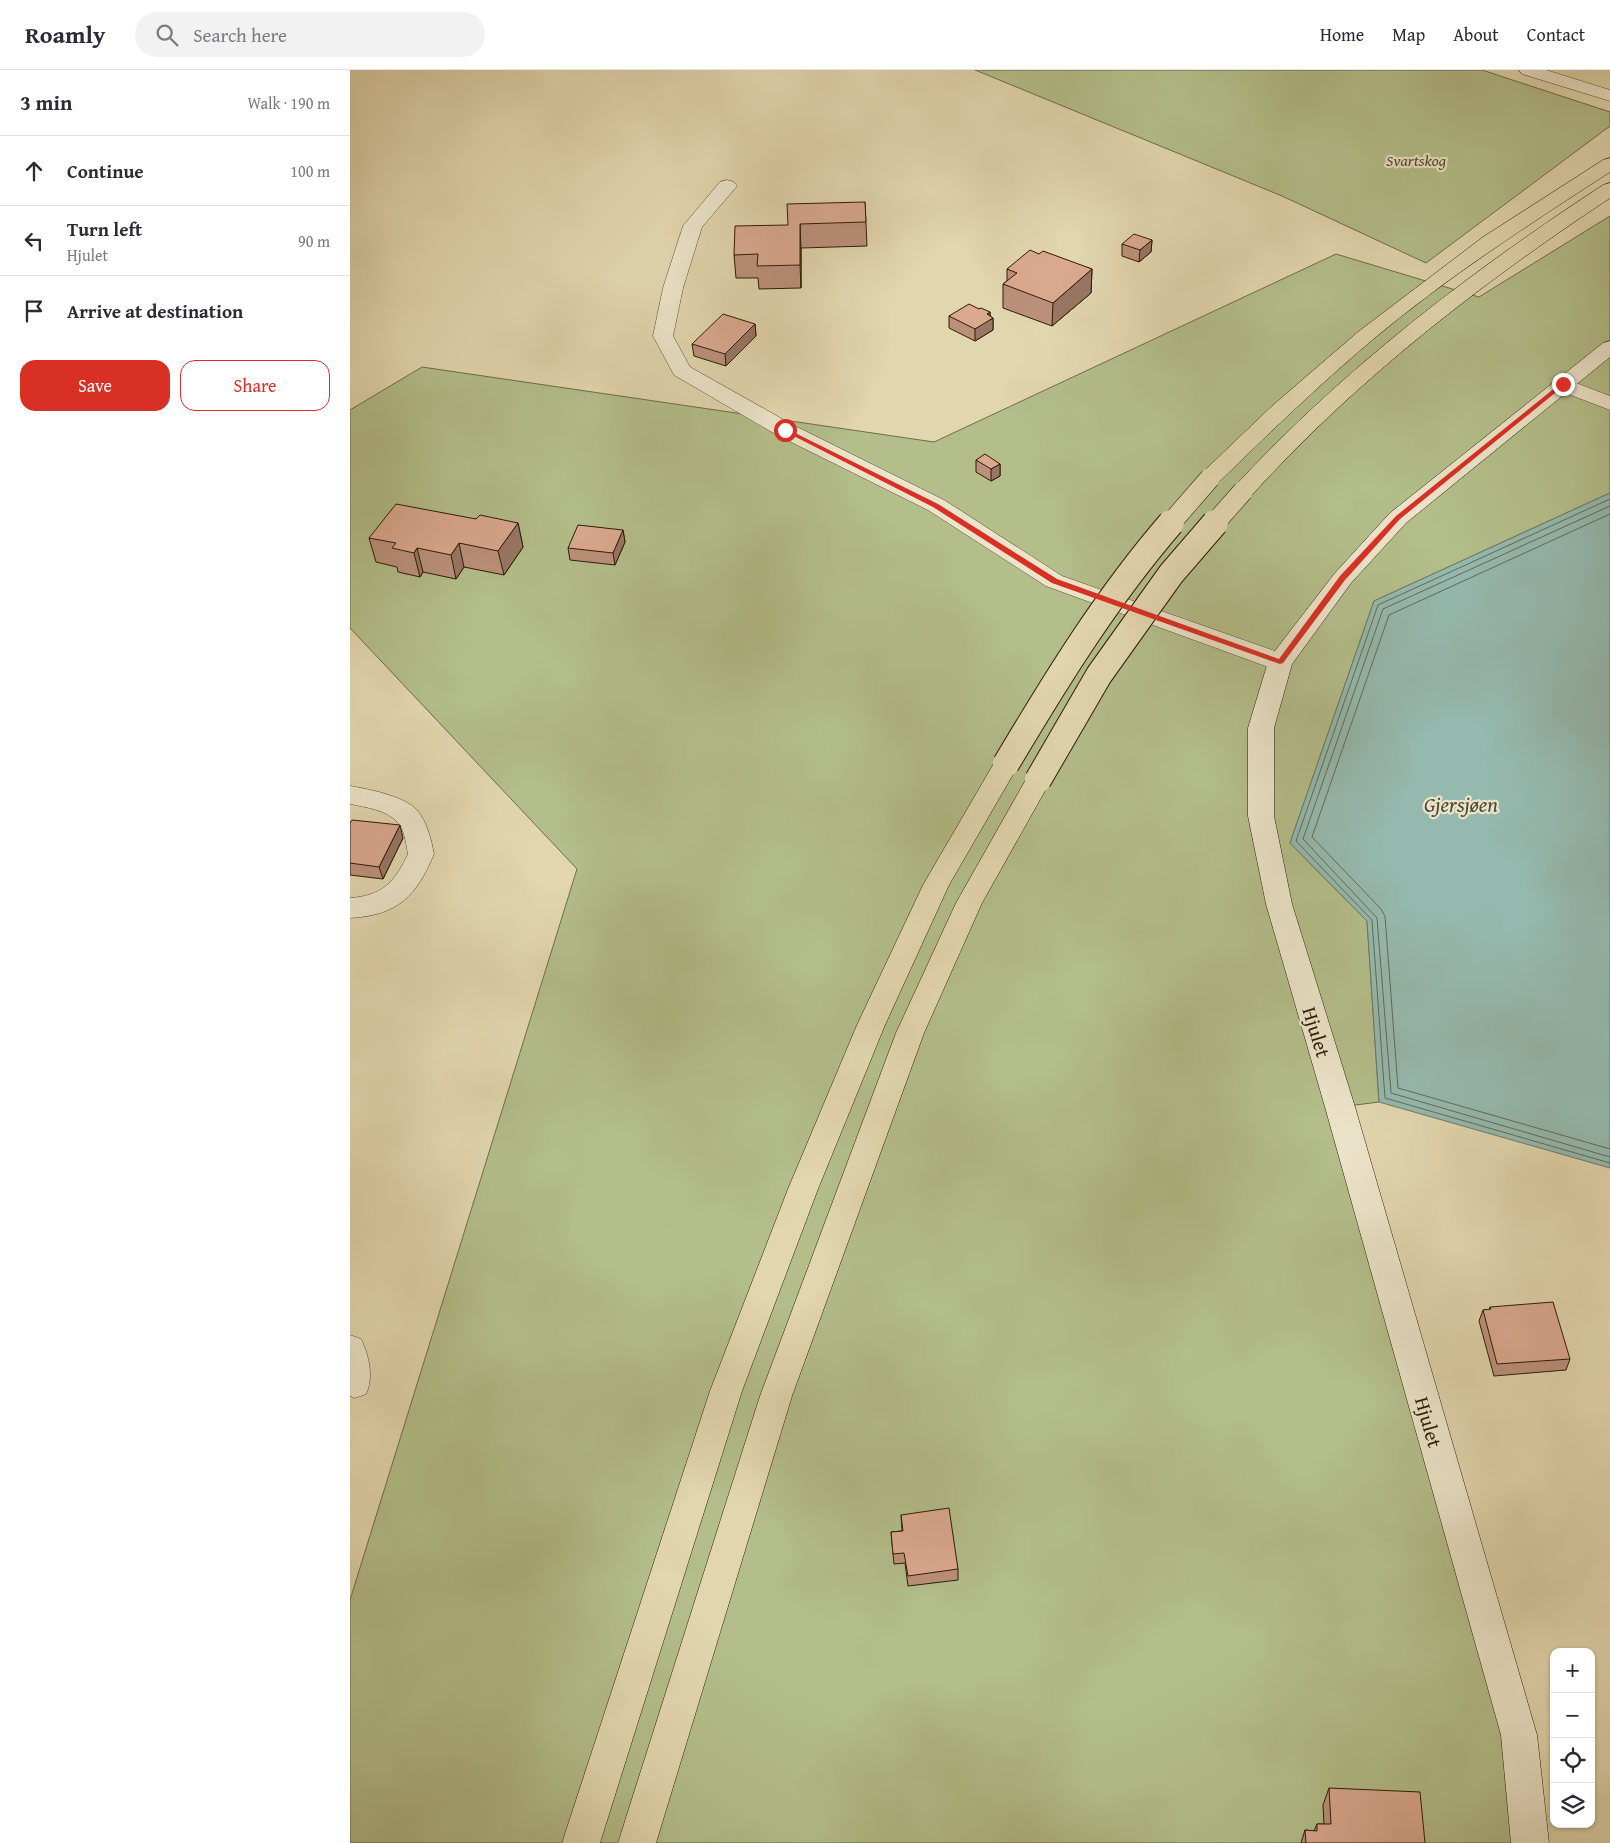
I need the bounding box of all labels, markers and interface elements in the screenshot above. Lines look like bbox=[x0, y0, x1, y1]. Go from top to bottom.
search box bbox=[135, 12, 485, 57]
text: Roamly bbox=[25, 17, 105, 52]
icon: search bbox=[153, 21, 181, 49]
text: Search here bbox=[193, 21, 287, 49]
text: Home bbox=[1320, 21, 1364, 48]
text: Map bbox=[1392, 21, 1425, 48]
text: About bbox=[1453, 21, 1499, 48]
text: Contact bbox=[1527, 21, 1585, 48]
text: 3 min bbox=[20, 87, 72, 118]
text: Walk · 190 m bbox=[247, 91, 330, 115]
park label: Svartskog bbox=[1386, 148, 1447, 172]
icon: ahead bbox=[20, 157, 48, 185]
text: Continue bbox=[67, 157, 144, 185]
text: 100 m bbox=[290, 159, 330, 183]
text: Turn left bbox=[67, 215, 142, 243]
icon: left bbox=[20, 227, 48, 255]
text: 90 m bbox=[298, 229, 330, 253]
text: Hjulet bbox=[67, 243, 108, 267]
icon: arrive bbox=[20, 297, 48, 325]
text: Arrive at destination bbox=[67, 297, 243, 325]
button: Save bbox=[20, 360, 170, 411]
button: Share bbox=[180, 360, 330, 411]
route end bbox=[1552, 373, 1575, 396]
route start bbox=[774, 419, 797, 442]
water label: Gjersjøen bbox=[1424, 789, 1498, 820]
street label: Hjulet bbox=[1296, 1003, 1338, 1061]
street label: Hjulet bbox=[1408, 1393, 1450, 1451]
map controls bbox=[1550, 1648, 1595, 1828]
button: + bbox=[1550, 1648, 1595, 1693]
button: − bbox=[1550, 1693, 1595, 1738]
button: locate bbox=[1550, 1738, 1595, 1783]
button: layers bbox=[1550, 1783, 1595, 1828]

